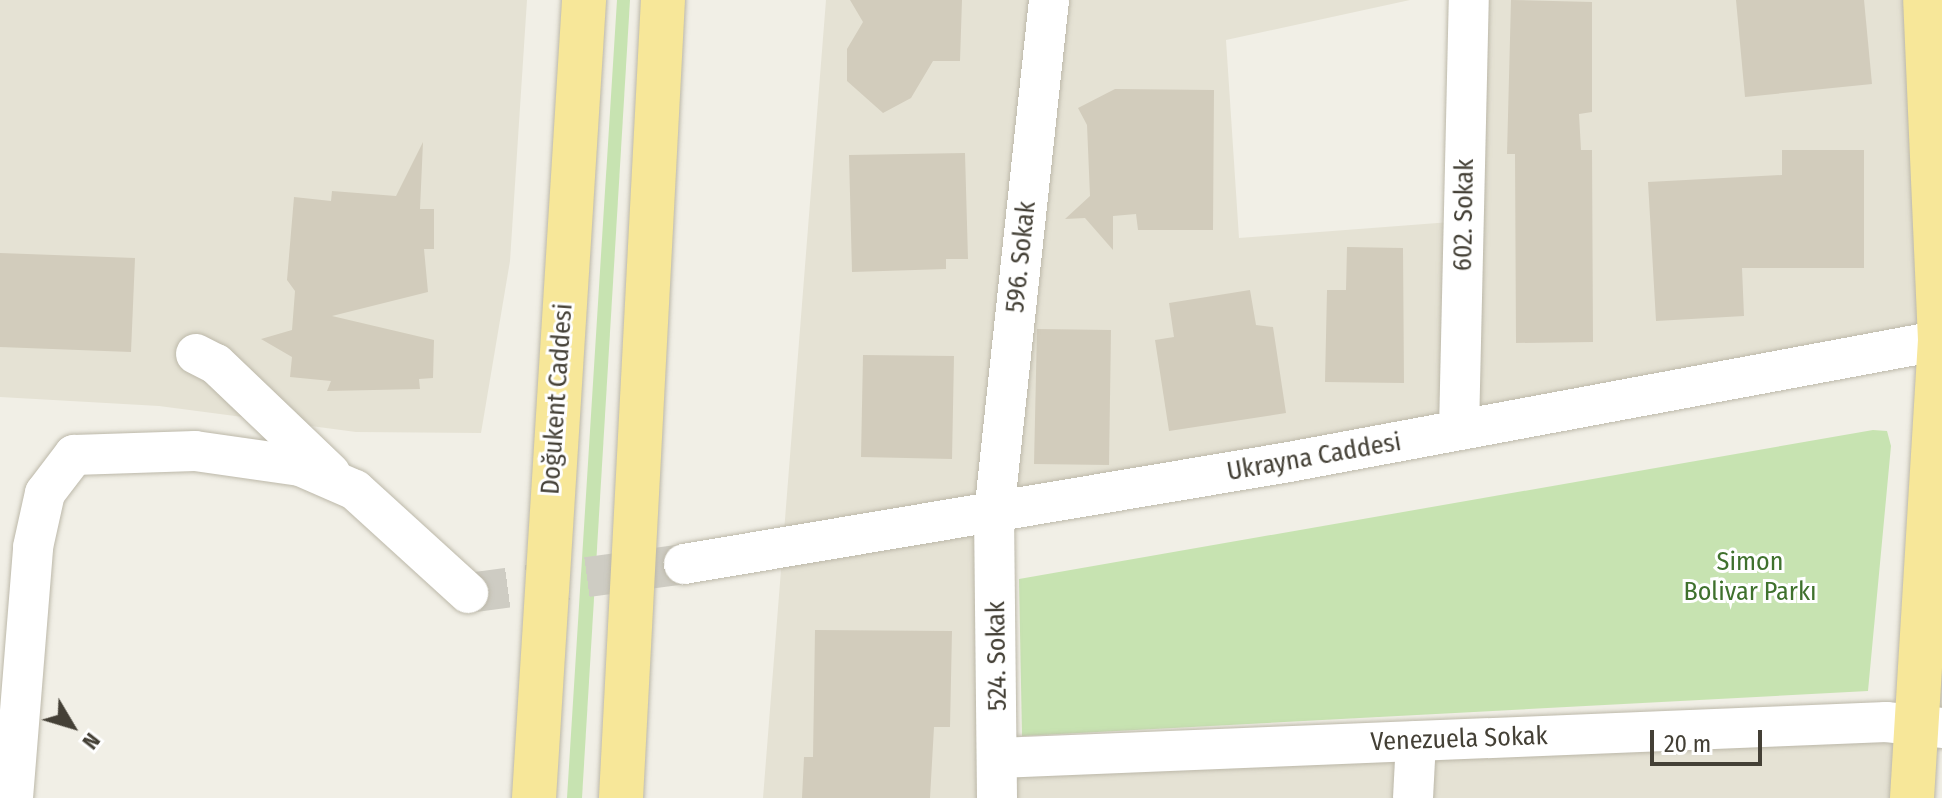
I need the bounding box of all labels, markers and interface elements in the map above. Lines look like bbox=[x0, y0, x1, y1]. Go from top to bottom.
street label: 602. Sokak bbox=[1447, 159, 1481, 271]
street label: 596. Sokak bbox=[1000, 200, 1042, 314]
street label: Doğukent Caddesi bbox=[535, 302, 579, 496]
street label: Ukrayna Caddesi bbox=[1225, 426, 1403, 488]
park label: Simon Bolivar Parkı bbox=[1683, 546, 1817, 608]
street label: 524. Sokak bbox=[980, 601, 1014, 711]
north arrow bbox=[32, 686, 112, 766]
scale bar bbox=[1654, 714, 1766, 764]
street label: Venezuela Sokak bbox=[1370, 720, 1548, 758]
text: N bbox=[77, 728, 106, 755]
text: 20 m bbox=[1664, 730, 1711, 758]

